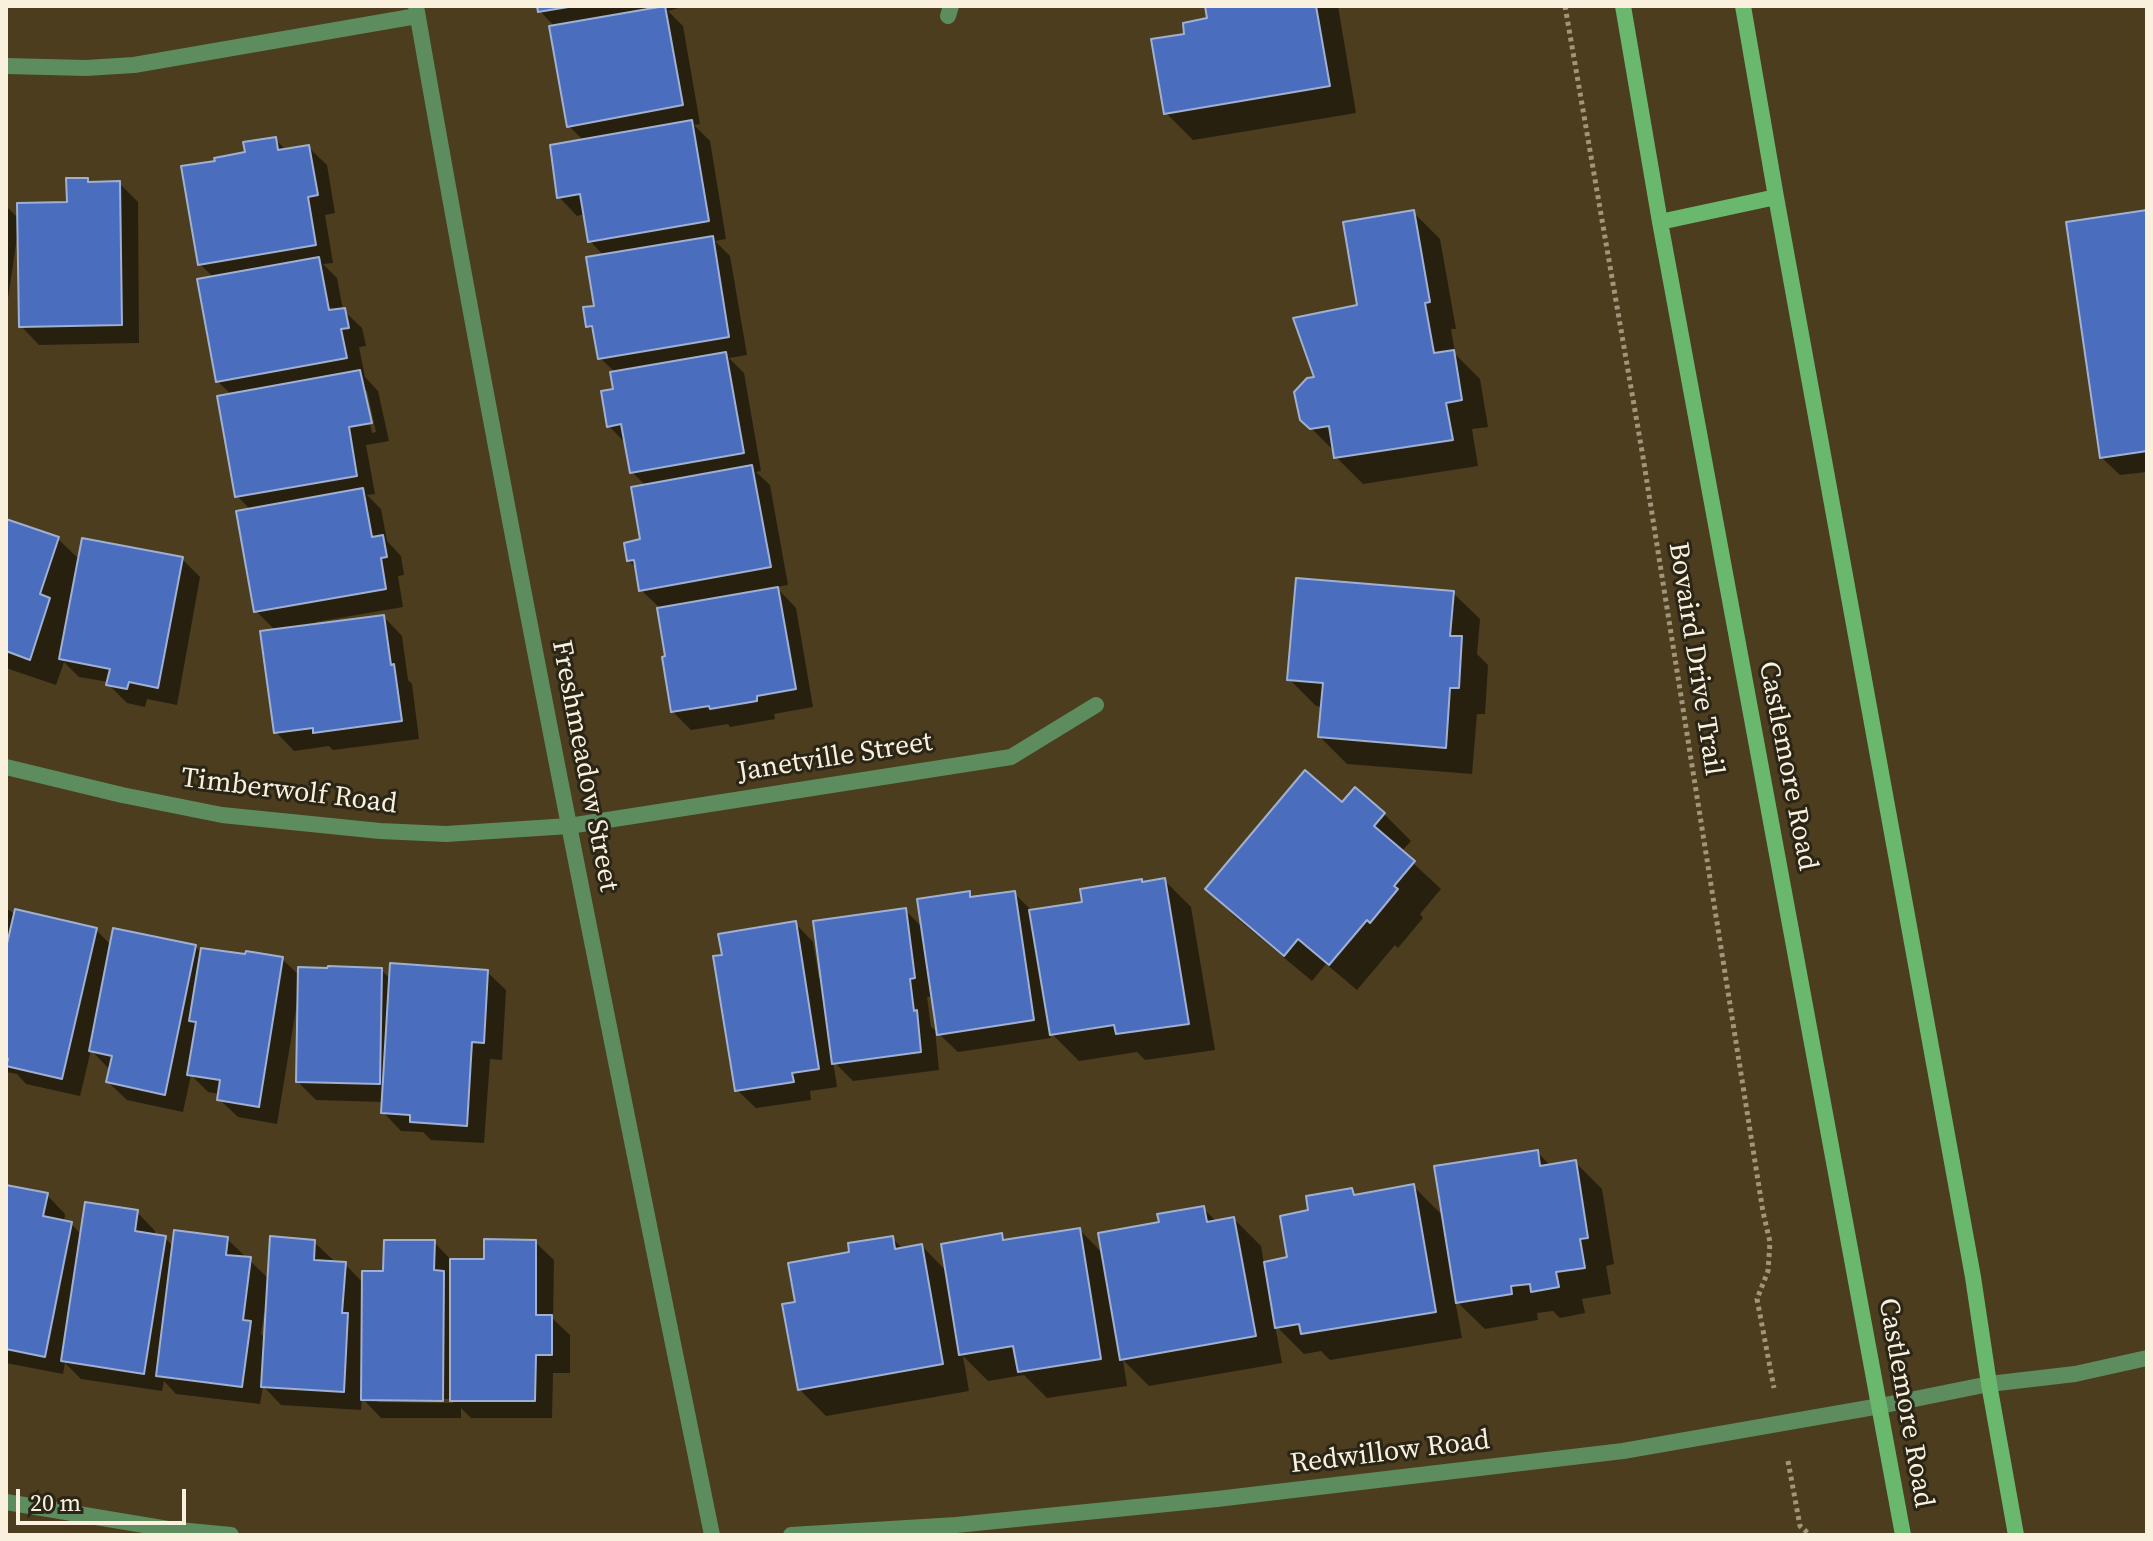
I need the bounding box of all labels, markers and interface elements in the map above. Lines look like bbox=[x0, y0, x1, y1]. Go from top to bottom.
street label: Bovaird Drive Trail bbox=[1660, 540, 1730, 778]
street label: Freshmeadow Street bbox=[543, 638, 625, 894]
street label: Castlemore Road bbox=[1750, 659, 1824, 873]
street label: Janetville Street bbox=[735, 726, 935, 790]
street label: Timberwolf Road bbox=[179, 762, 399, 822]
street label: Castlemore Road bbox=[1870, 1296, 1940, 1510]
street label: Redwillow Road bbox=[1288, 1424, 1492, 1482]
scale bar bbox=[20, 1473, 190, 1523]
text: 20 m bbox=[30, 1486, 81, 1519]

